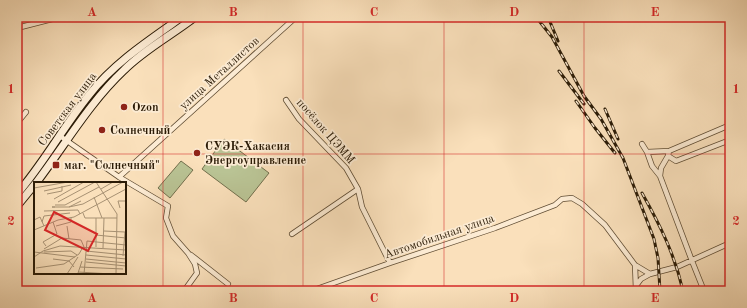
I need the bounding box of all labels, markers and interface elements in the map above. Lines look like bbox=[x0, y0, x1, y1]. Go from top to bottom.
text: A bbox=[87, 6, 97, 19]
text: B bbox=[228, 6, 238, 19]
text: C bbox=[370, 6, 378, 19]
text: D bbox=[509, 6, 519, 19]
text: E bbox=[651, 6, 660, 19]
street label: улица Металлистов bbox=[178, 35, 262, 112]
street label: Советская улица bbox=[36, 71, 99, 149]
text: 1 bbox=[7, 83, 15, 96]
text: 1 bbox=[732, 83, 740, 96]
street label: посёлок ЦЭММ bbox=[294, 97, 357, 167]
marker: Ozon bbox=[119, 102, 129, 112]
place label: Ozon bbox=[132, 102, 159, 114]
marker: Солнечный bbox=[97, 125, 107, 135]
place label: Солнечный bbox=[110, 125, 171, 137]
place label: СУЭК-Хакасия Энергоуправление bbox=[205, 141, 306, 167]
marker: СУЭК-Хакасия Энергоуправление bbox=[192, 148, 202, 158]
marker: маг. "Солнечный" bbox=[51, 160, 61, 170]
place label: маг. "Солнечный" bbox=[64, 160, 160, 172]
inset map bbox=[34, 182, 126, 274]
street label: Автомобильная улица bbox=[383, 212, 496, 261]
text: 2 bbox=[7, 215, 15, 228]
text: 2 bbox=[732, 215, 740, 228]
text: A bbox=[87, 292, 97, 305]
text: B bbox=[228, 292, 238, 305]
text: C bbox=[370, 292, 378, 305]
text: D bbox=[509, 292, 519, 305]
text: E bbox=[651, 292, 660, 305]

